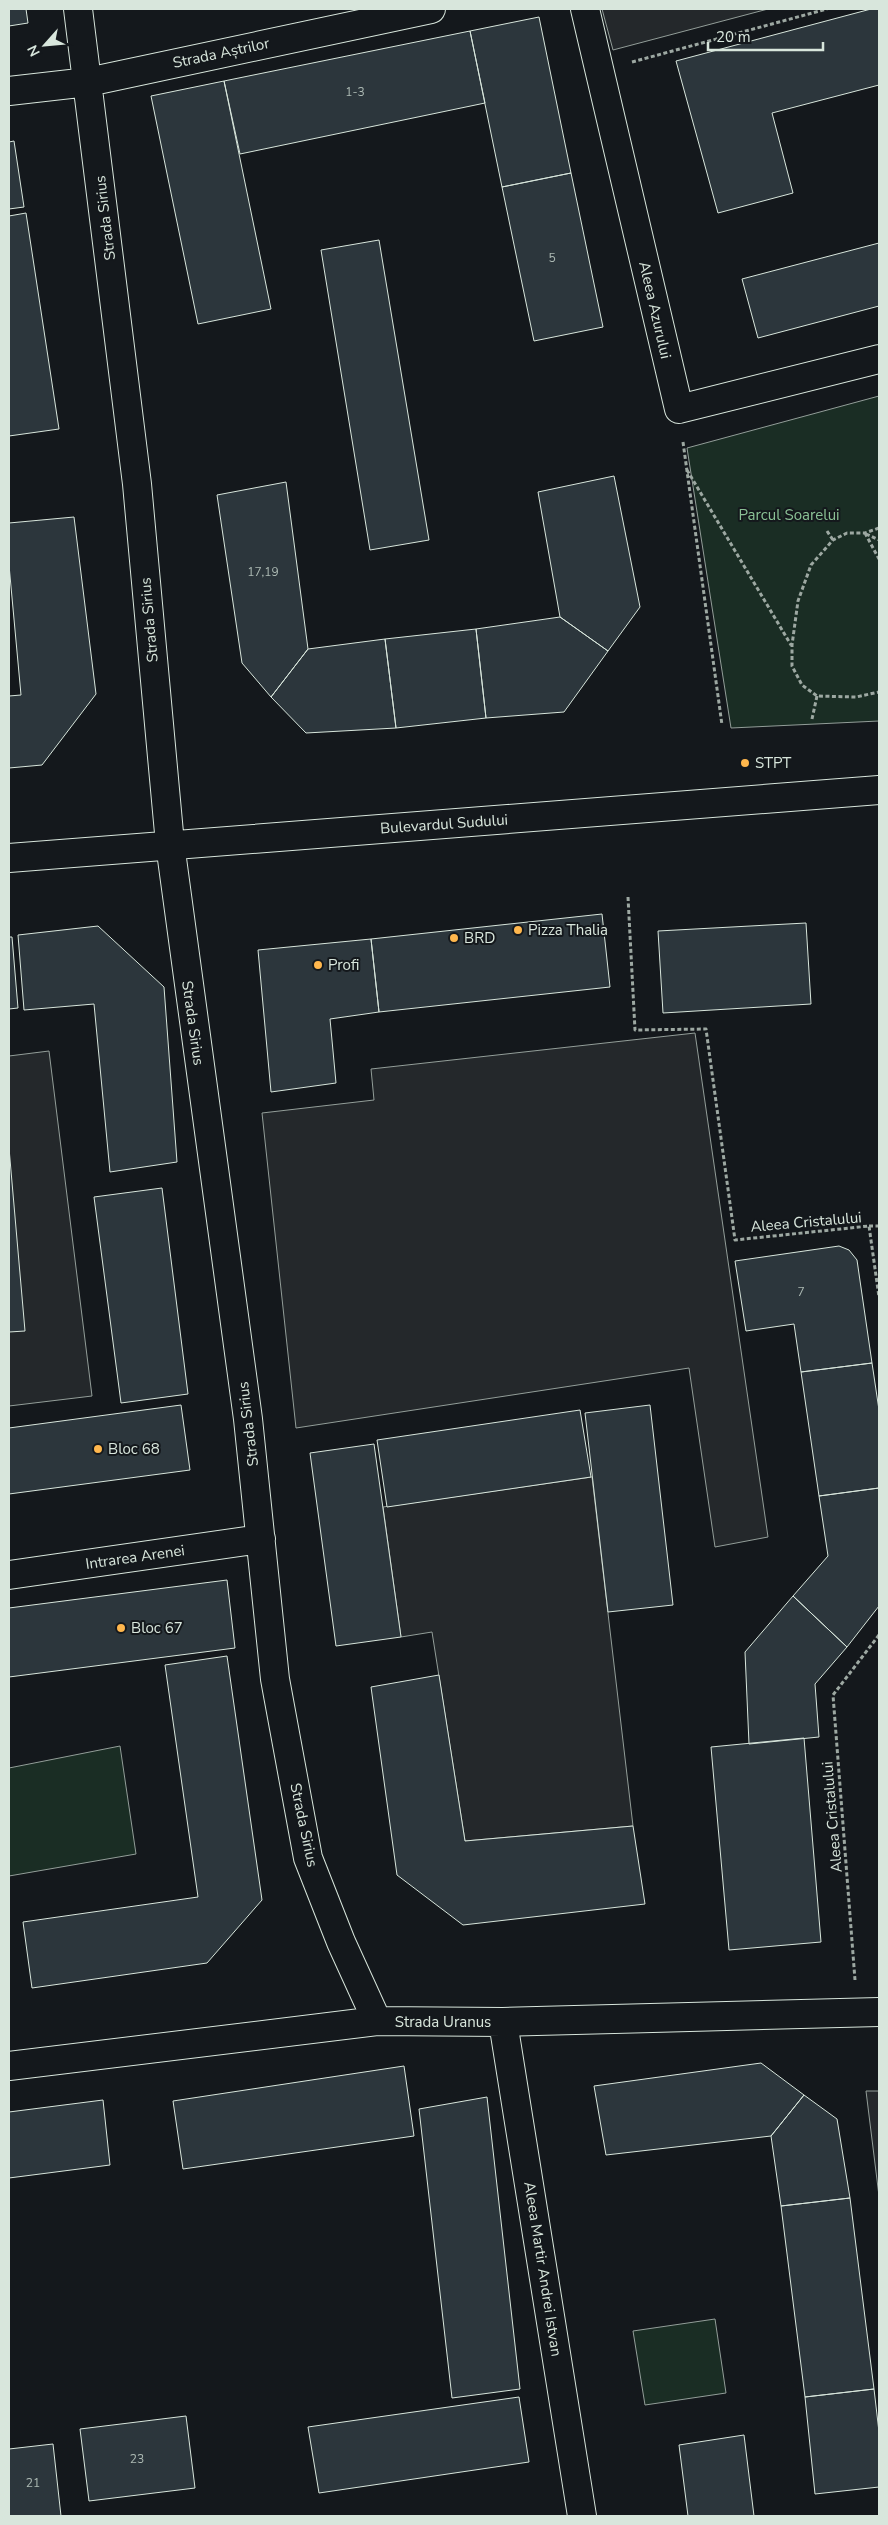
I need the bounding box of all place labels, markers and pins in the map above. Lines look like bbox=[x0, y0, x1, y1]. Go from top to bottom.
place label: STPT bbox=[755, 753, 791, 773]
marker: STPT bbox=[739, 757, 751, 769]
place label: Pizza Thalia bbox=[528, 920, 608, 940]
marker: Pizza Thalia bbox=[512, 924, 524, 936]
place label: BRD bbox=[464, 928, 495, 948]
marker: BRD bbox=[448, 932, 460, 944]
place label: Profi bbox=[328, 955, 359, 975]
marker: Profi bbox=[312, 959, 324, 971]
place label: Bloc 68 bbox=[108, 1439, 160, 1459]
marker: Bloc 68 bbox=[92, 1443, 104, 1455]
place label: Bloc 67 bbox=[131, 1618, 183, 1638]
marker: Bloc 67 bbox=[115, 1622, 127, 1634]

